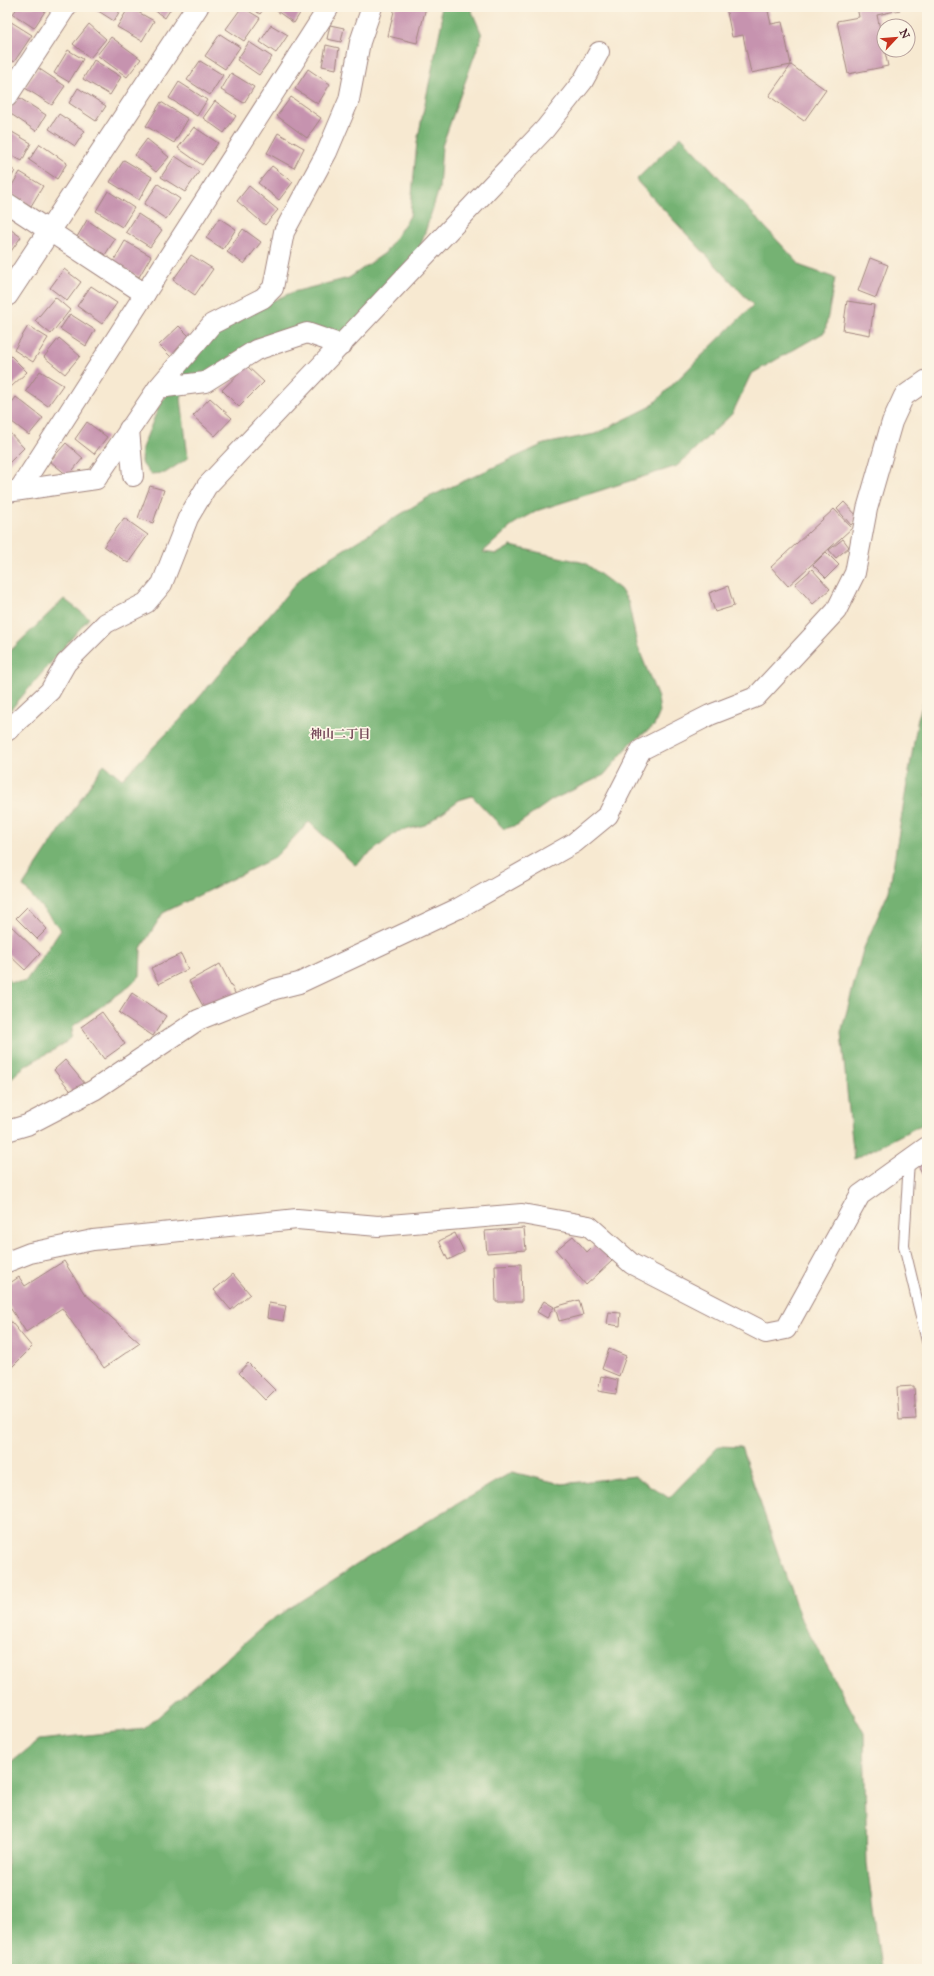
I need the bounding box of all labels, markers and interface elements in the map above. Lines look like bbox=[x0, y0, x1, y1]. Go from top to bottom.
north arrow bbox=[876, 18, 916, 58]
text: N bbox=[897, 27, 913, 41]
district label: 神山二丁目 bbox=[310, 727, 370, 741]

